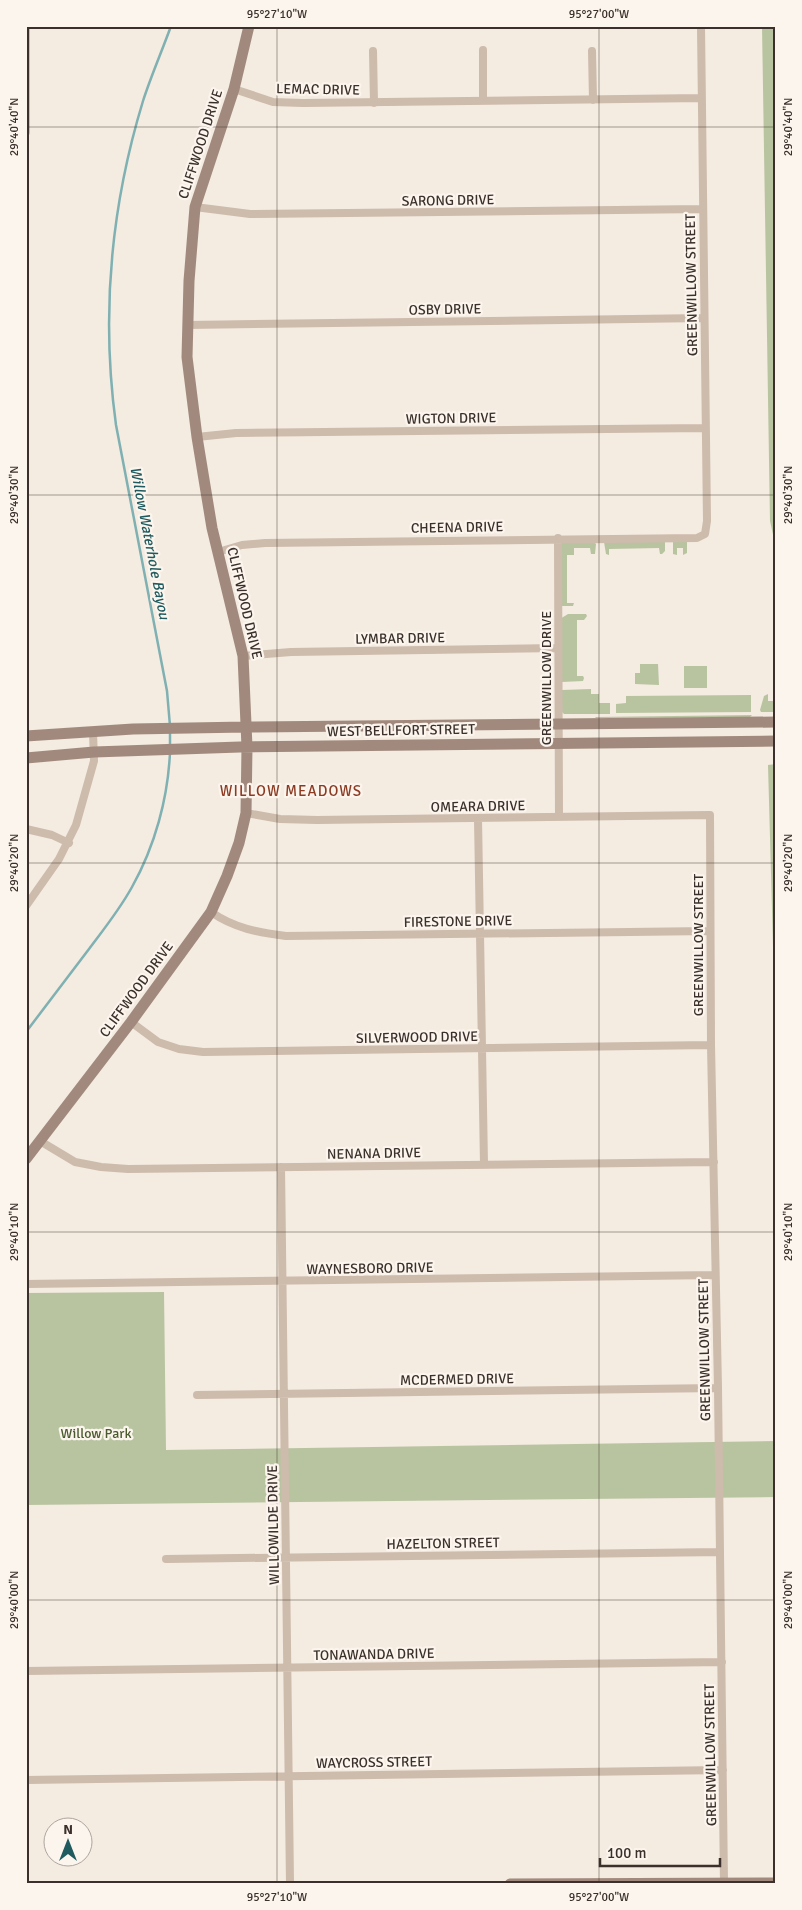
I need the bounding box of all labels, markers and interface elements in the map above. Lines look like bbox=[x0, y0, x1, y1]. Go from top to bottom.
text: 95°27'10"W bbox=[247, 7, 307, 22]
text: 95°27'00"W bbox=[569, 7, 629, 22]
street label: LEMAC DRIVE bbox=[276, 80, 360, 99]
street label: CLIFFWOOD DRIVE bbox=[175, 87, 226, 201]
text: 29°40'40"N bbox=[7, 98, 22, 156]
text: 29°40'40"N bbox=[781, 98, 796, 156]
street label: SARONG DRIVE bbox=[401, 191, 495, 210]
street label: GREENWILLOW STREET bbox=[682, 214, 701, 356]
street label: OSBY DRIVE bbox=[408, 300, 482, 319]
street label: WIGTON DRIVE bbox=[405, 409, 497, 428]
water label: Willow Waterhole Bayou bbox=[126, 465, 174, 622]
text: 29°40'30"N bbox=[7, 466, 22, 524]
text: 29°40'30"N bbox=[781, 466, 796, 524]
street label: CHEENA DRIVE bbox=[411, 518, 503, 537]
street label: CLIFFWOOD DRIVE bbox=[223, 546, 266, 661]
street label: GREENWILLOW DRIVE bbox=[538, 611, 555, 745]
street label: LYMBAR DRIVE bbox=[355, 629, 445, 648]
street label: WEST BELLFORT STREET bbox=[327, 721, 475, 740]
district label: WILLOW MEADOWS bbox=[220, 782, 362, 800]
street label: OMEARA DRIVE bbox=[431, 797, 526, 816]
text: 29°40'20"N bbox=[7, 834, 22, 892]
text: 29°40'20"N bbox=[781, 834, 796, 892]
street label: GREENWILLOW STREET bbox=[690, 874, 707, 1016]
street label: FIRESTONE DRIVE bbox=[403, 912, 513, 931]
street label: CLIFFWOOD DRIVE bbox=[96, 938, 177, 1041]
street label: SILVERWOOD DRIVE bbox=[356, 1028, 478, 1047]
street label: NENANA DRIVE bbox=[327, 1144, 421, 1163]
text: 29°40'10"N bbox=[7, 1203, 22, 1261]
text: 29°40'10"N bbox=[781, 1203, 796, 1261]
street label: WAYNESBORO DRIVE bbox=[306, 1259, 434, 1278]
street label: GREENWILLOW STREET bbox=[695, 1279, 714, 1421]
street label: MCDERMED DRIVE bbox=[400, 1370, 514, 1389]
park label: Willow Park bbox=[61, 1425, 131, 1442]
street label: WILLOWILDE DRIVE bbox=[264, 1465, 283, 1585]
street label: HAZELTON STREET bbox=[386, 1534, 500, 1553]
text: 29°40'00"N bbox=[7, 1571, 22, 1629]
text: 29°40'00"N bbox=[781, 1571, 796, 1629]
street label: TONAWANDA DRIVE bbox=[313, 1645, 435, 1664]
street label: GREENWILLOW STREET bbox=[701, 1684, 720, 1826]
street label: WAYCROSS STREET bbox=[316, 1753, 432, 1772]
north arrow bbox=[42, 1818, 92, 1868]
text: N bbox=[63, 1821, 73, 1838]
scale bar bbox=[600, 1835, 720, 1867]
text: 100 m bbox=[607, 1844, 647, 1862]
text: 95°27'10"W bbox=[247, 1890, 307, 1905]
text: 95°27'00"W bbox=[569, 1890, 629, 1905]

